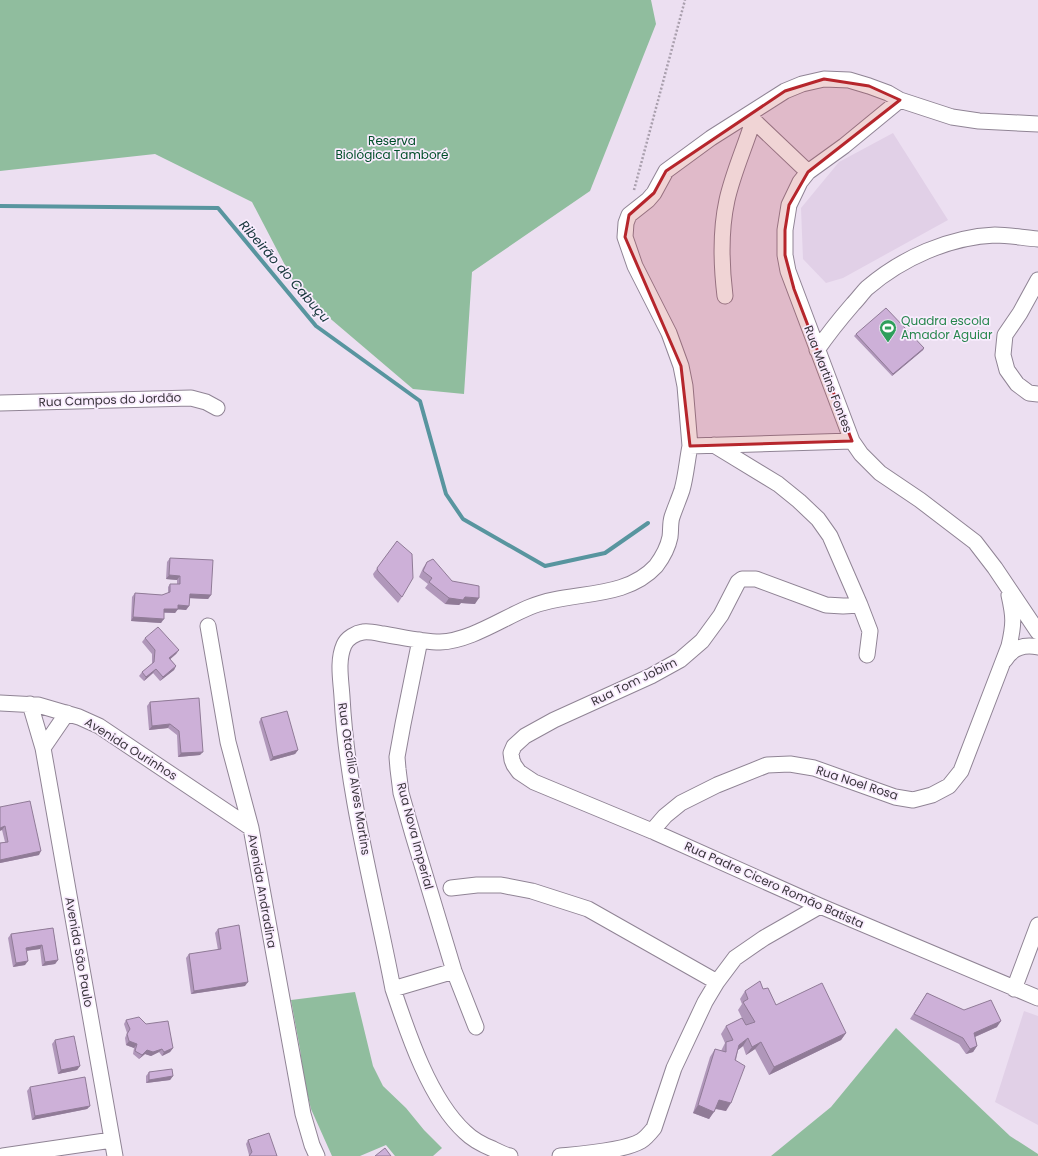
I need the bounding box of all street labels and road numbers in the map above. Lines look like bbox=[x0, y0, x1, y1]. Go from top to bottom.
street label: Rua Martins Fontes bbox=[800, 323, 857, 435]
street label: Rua Campos do Jordão bbox=[38, 389, 182, 410]
street label: Rua Tom Jobim bbox=[588, 653, 680, 710]
street label: Rua Otacílio Alves Martins bbox=[334, 701, 375, 856]
street label: Avenida Ourinhos bbox=[82, 713, 181, 784]
street label: Rua Noel Rosa bbox=[814, 761, 900, 804]
street label: Rua Nova Imperial bbox=[393, 781, 438, 891]
street label: Avenida Andradina bbox=[244, 832, 281, 949]
street label: Rua Padre Cicero Romão Batista bbox=[682, 837, 867, 932]
street label: Avenida São Paulo bbox=[61, 895, 98, 1009]

